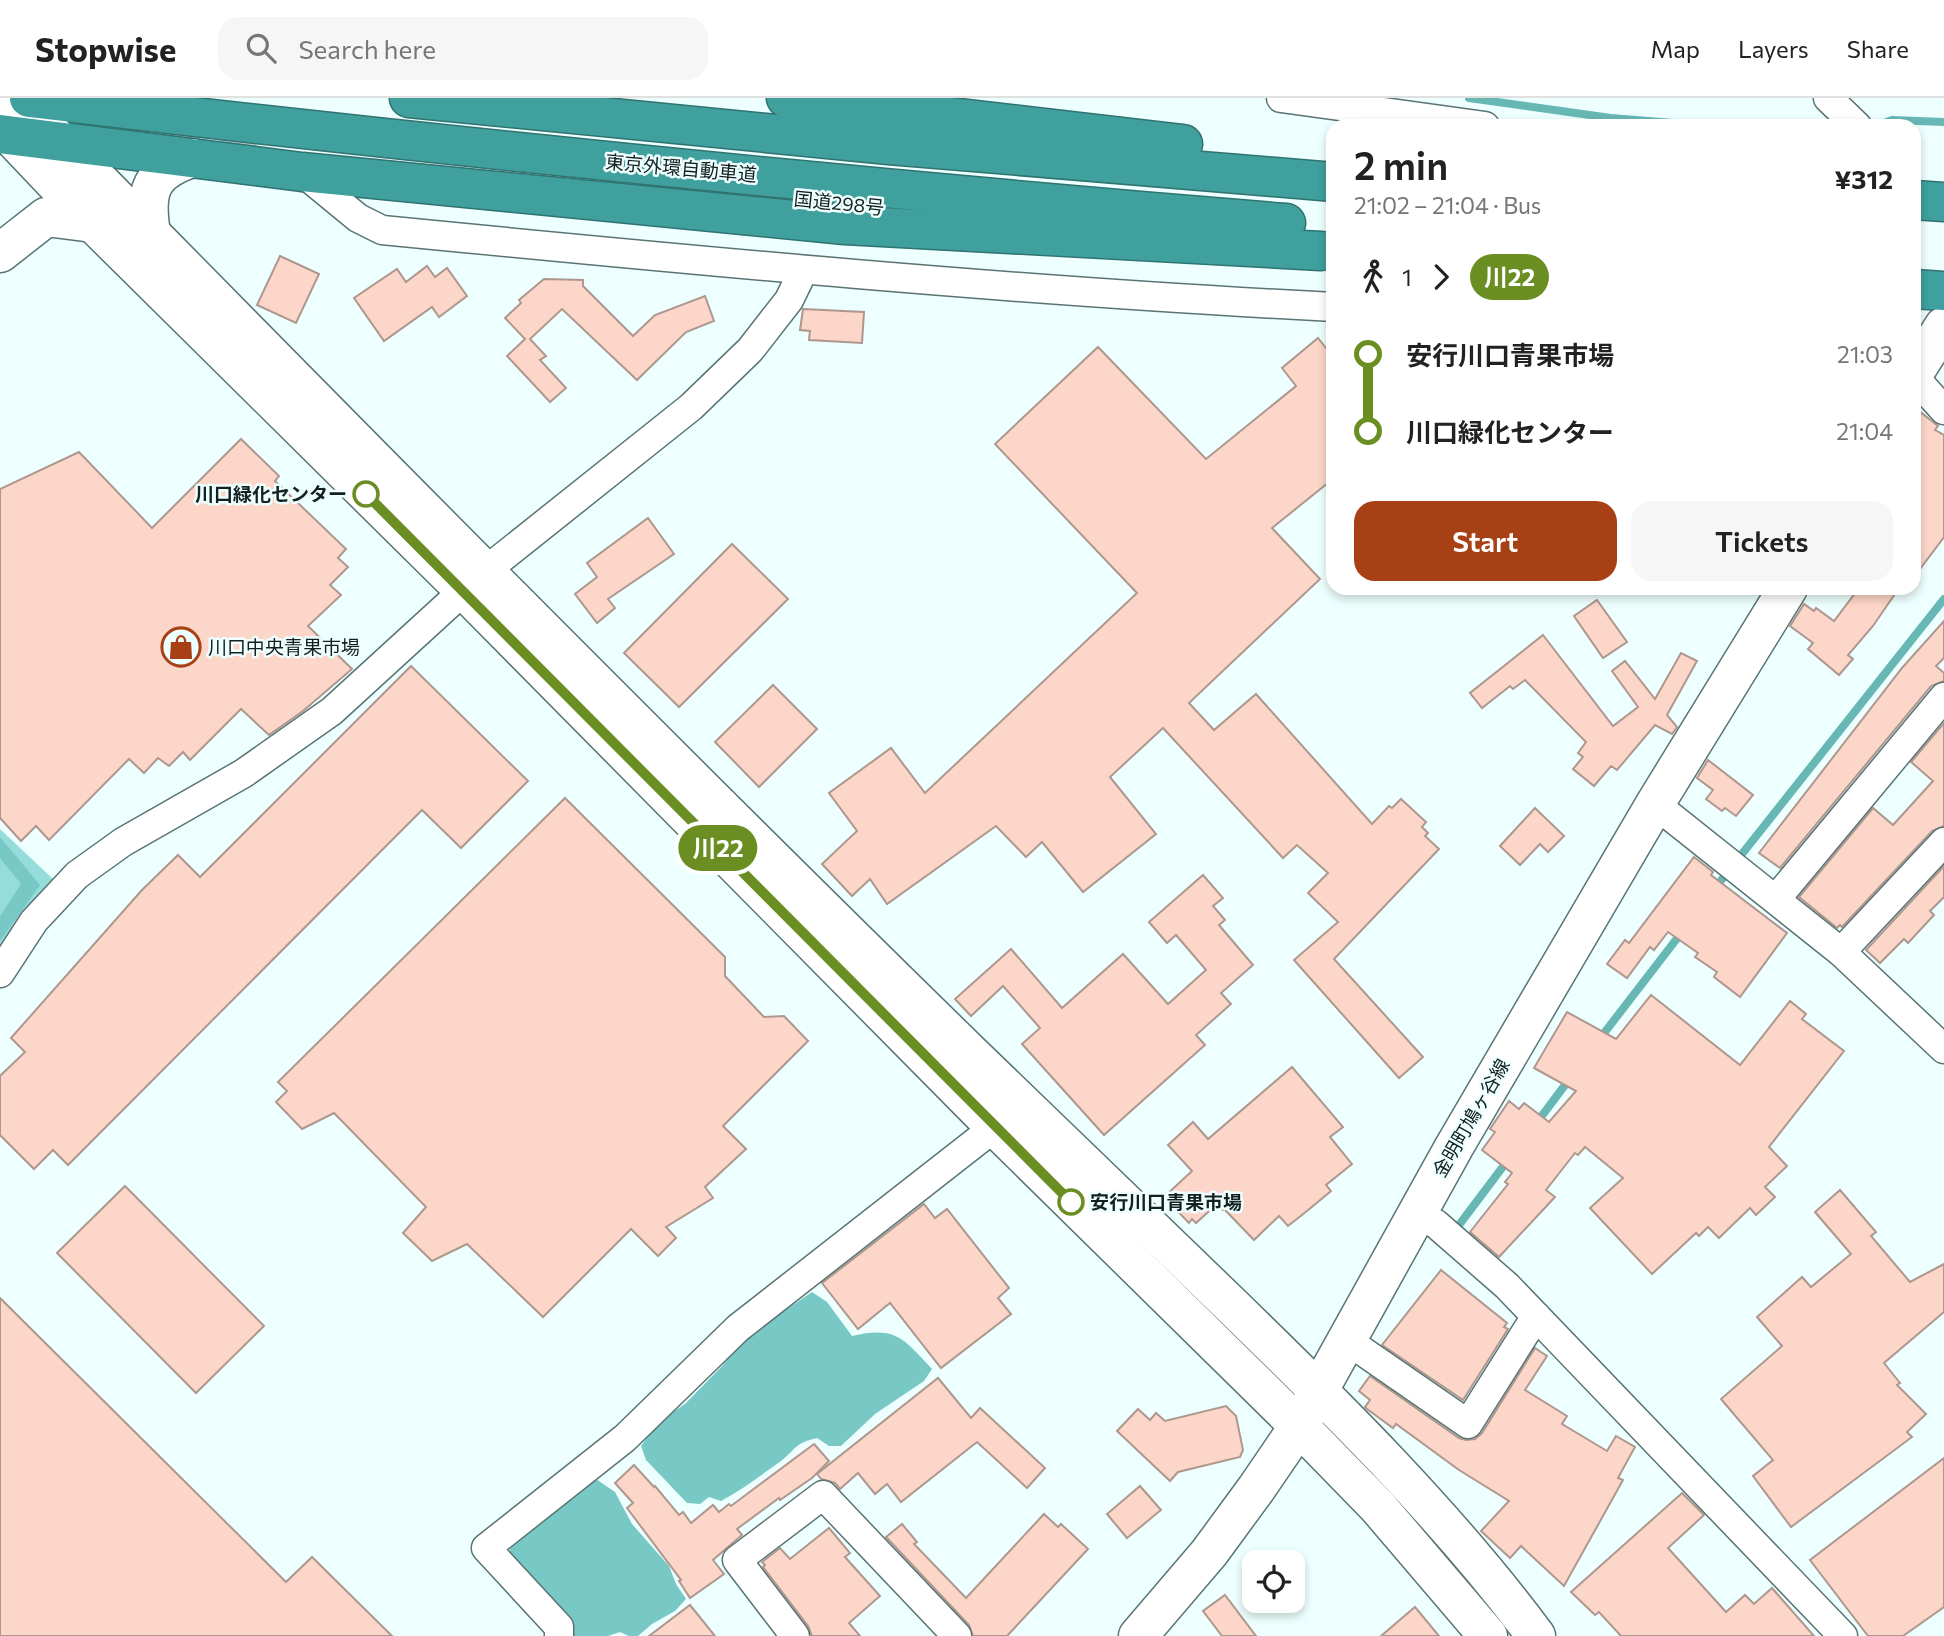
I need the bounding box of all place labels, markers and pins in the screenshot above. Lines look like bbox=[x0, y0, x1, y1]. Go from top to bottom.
marker: 川口緑化センター bbox=[353, 481, 379, 507]
place label: 川口緑化センター bbox=[195, 482, 347, 505]
shop icon: 川口中央青果市場 bbox=[160, 626, 202, 668]
place label: 川口中央青果市場 bbox=[208, 635, 360, 658]
marker: 安行川口青果市場 bbox=[1058, 1189, 1084, 1215]
place label: 安行川口青果市場 bbox=[1090, 1190, 1242, 1213]

